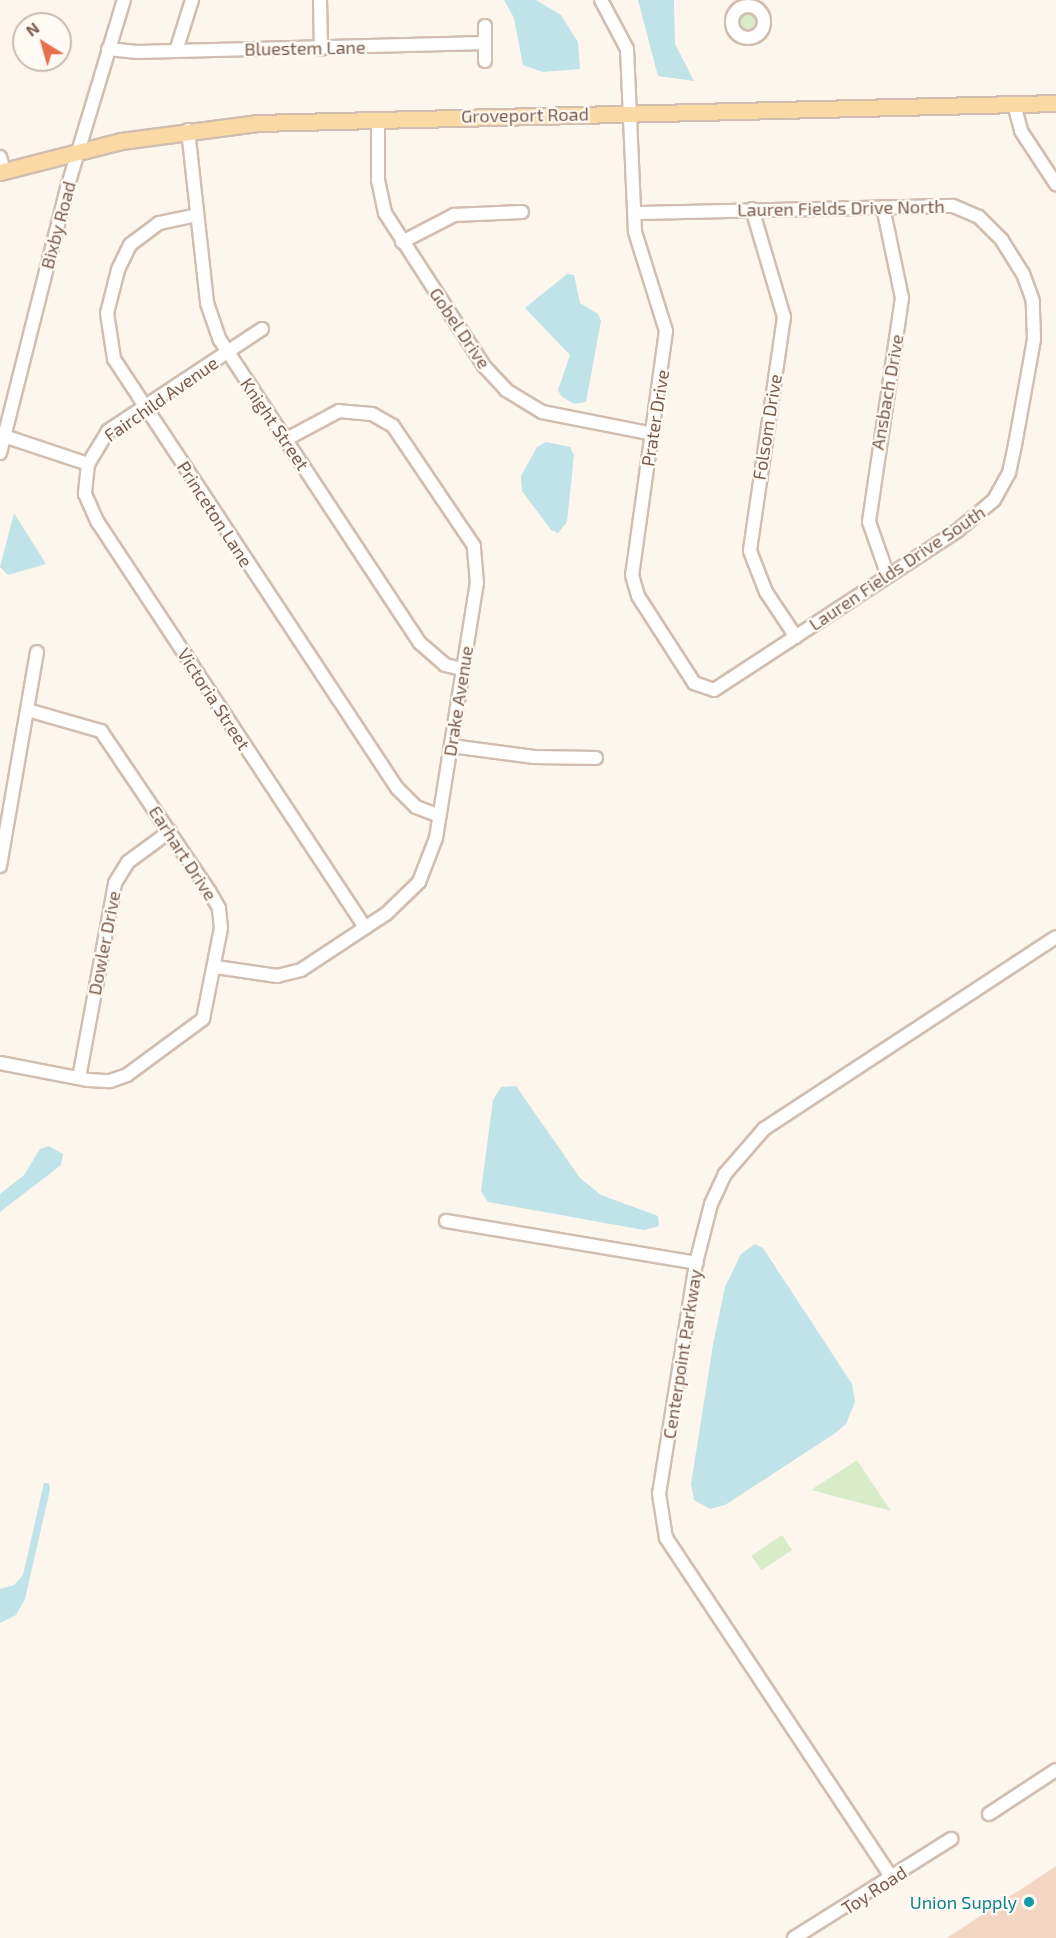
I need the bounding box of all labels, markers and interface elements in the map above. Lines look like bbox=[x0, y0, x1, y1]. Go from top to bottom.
north arrow bbox=[12, 12, 72, 72]
text: N bbox=[22, 18, 42, 40]
street label: Bluestem Lane bbox=[244, 36, 366, 60]
street label: Groveport Road bbox=[461, 103, 589, 127]
street label: Bixby Road bbox=[36, 179, 80, 271]
street label: Lauren Fields Drive North bbox=[737, 195, 945, 221]
street label: Gobel Drive bbox=[425, 283, 495, 373]
street label: Ansbach Drive bbox=[866, 333, 908, 451]
street label: Fairchild Avenue bbox=[100, 352, 222, 446]
street label: Prater Drive bbox=[637, 368, 673, 468]
street label: Folsom Drive bbox=[748, 373, 786, 481]
street label: Knight Street bbox=[236, 374, 314, 474]
street label: Princeton Lane bbox=[173, 457, 257, 571]
street label: Lauren Fields Drive South bbox=[805, 501, 989, 635]
street label: Victoria Street bbox=[173, 644, 255, 754]
street label: Drake Avenue bbox=[439, 644, 477, 758]
street label: Earhart Drive bbox=[144, 802, 222, 904]
street label: Dowler Drive bbox=[83, 889, 125, 997]
street label: Centerpoint Parkway bbox=[658, 1268, 706, 1440]
street label: Toy Road bbox=[837, 1861, 911, 1919]
place label: Union Supply bbox=[910, 1891, 1017, 1913]
marker: Union Supply bbox=[1022, 1895, 1036, 1909]

